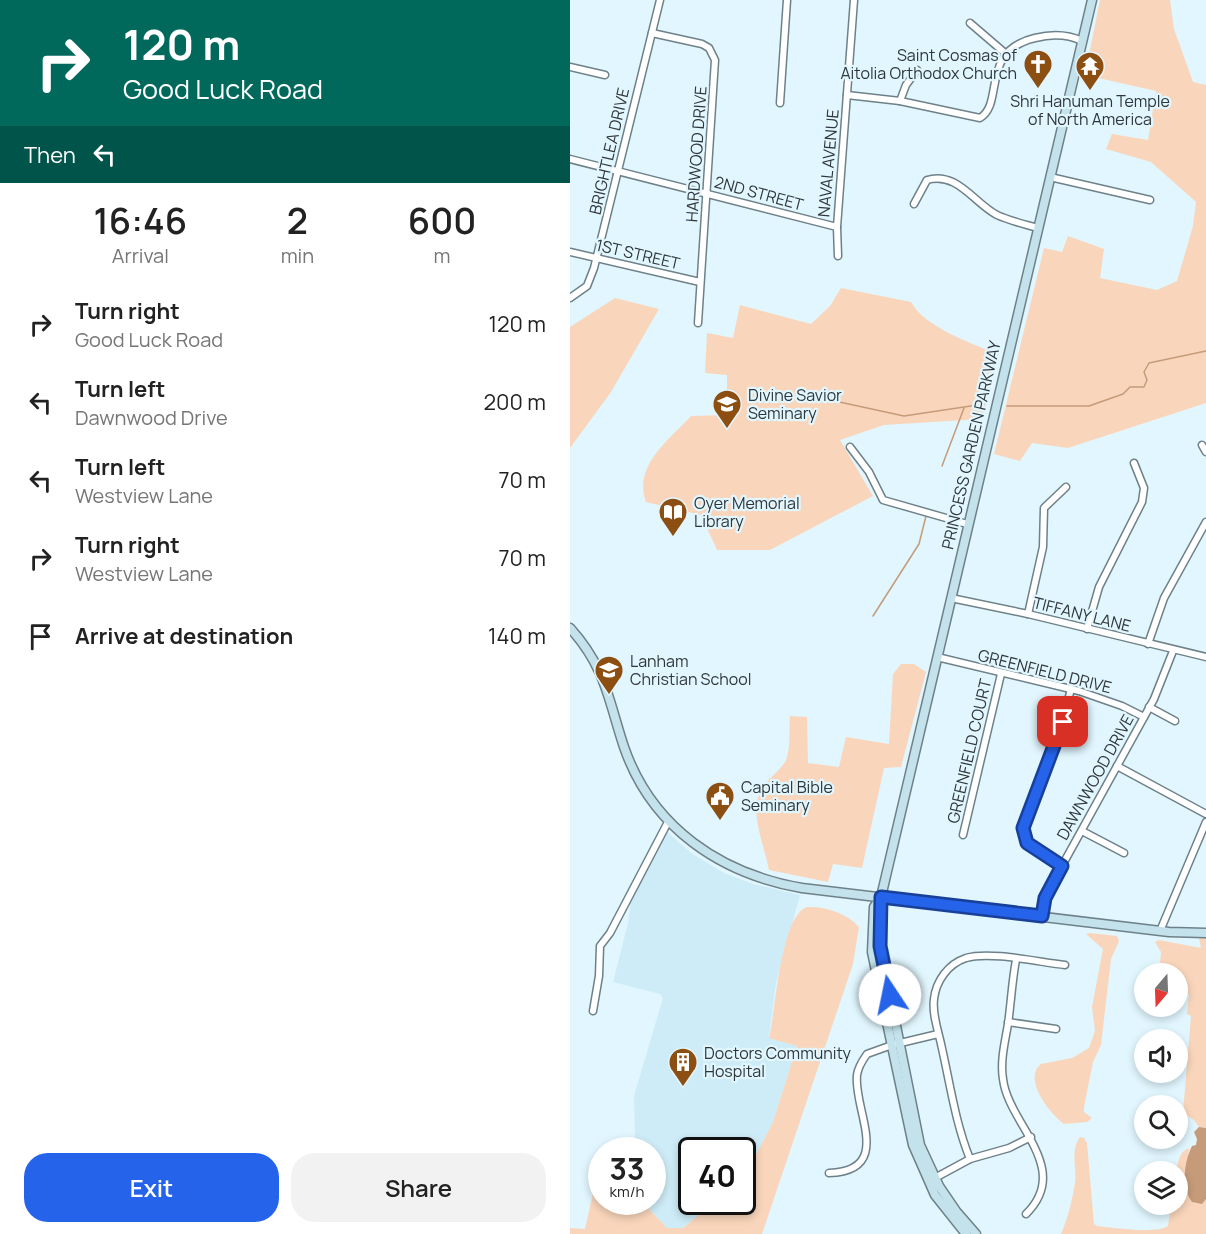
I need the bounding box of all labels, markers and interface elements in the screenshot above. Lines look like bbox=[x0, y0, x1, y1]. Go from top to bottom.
text: 120 m bbox=[123, 15, 240, 73]
icon: right bbox=[24, 24, 102, 102]
place label: Saint Cosmas of Aitolia Orthodox Church bbox=[840, 44, 1017, 84]
church icon: Saint Cosmas of Aitolia Orthodox Church bbox=[1022, 48, 1054, 90]
temple icon: Shri Hanuman Temple of North America bbox=[1074, 50, 1106, 92]
text: Good Luck Road bbox=[123, 70, 323, 107]
street label: BRIGHTLEA DRIVE bbox=[584, 85, 634, 217]
street label: HARDWOOD DRIVE bbox=[680, 85, 712, 223]
place label: Shri Hanuman Temple of North America bbox=[1010, 90, 1170, 130]
street label: NAVAL AVENUE bbox=[812, 108, 844, 218]
icon: left bbox=[88, 138, 121, 171]
text: Then bbox=[24, 140, 76, 170]
street label: 2ND STREET bbox=[712, 171, 806, 216]
text: 16:46 bbox=[94, 196, 187, 245]
text: 2 bbox=[287, 196, 308, 245]
text: 600 bbox=[408, 196, 476, 245]
street label: 1ST STREET bbox=[594, 234, 683, 274]
text: Arrival bbox=[112, 242, 169, 269]
text: min bbox=[281, 242, 314, 269]
text: m bbox=[434, 242, 451, 269]
text: Turn right bbox=[75, 296, 180, 326]
icon: right bbox=[24, 308, 57, 341]
text: 120 m bbox=[488, 309, 546, 339]
text: Good Luck Road bbox=[75, 326, 223, 353]
street label: PRINCESS GARDEN PARKWAY bbox=[936, 338, 1006, 551]
text: Turn left bbox=[75, 374, 165, 404]
place label: Divine Savior Seminary bbox=[748, 384, 842, 424]
icon: left bbox=[24, 386, 57, 419]
text: 200 m bbox=[484, 387, 546, 417]
school or university icon: Divine Savior Seminary bbox=[711, 388, 743, 430]
text: Dawnwood Drive bbox=[75, 404, 228, 431]
text: Turn left bbox=[75, 452, 165, 482]
icon: left bbox=[24, 464, 57, 497]
text: 70 m bbox=[498, 465, 546, 495]
text: Westview Lane bbox=[75, 482, 213, 509]
place label: Oyer Memorial Library bbox=[694, 492, 800, 532]
library icon: Oyer Memorial Library bbox=[657, 496, 689, 538]
text: Turn right bbox=[75, 530, 180, 560]
icon: right bbox=[24, 542, 57, 575]
text: 70 m bbox=[498, 543, 546, 573]
text: Westview Lane bbox=[75, 560, 213, 587]
street label: TIFFANY LANE bbox=[1031, 591, 1133, 637]
icon: arrive bbox=[24, 620, 57, 653]
text: Arrive at destination bbox=[75, 621, 293, 651]
text: 140 m bbox=[488, 621, 546, 651]
street label: GREENFIELD DRIVE bbox=[976, 644, 1114, 698]
place label: Lanham Christian School bbox=[630, 650, 751, 690]
school or university icon: Lanham Christian School bbox=[593, 654, 625, 696]
street label: GREENFIELD COURT bbox=[942, 676, 996, 825]
pin bbox=[1037, 696, 1088, 747]
icon: arrive bbox=[1046, 705, 1079, 738]
street label: DAWNWOOD DRIVE bbox=[1051, 710, 1139, 844]
place label: Capital Bible Seminary bbox=[741, 776, 833, 816]
public building icon: Capital Bible Seminary bbox=[704, 780, 736, 822]
position arrow bbox=[858, 963, 922, 1027]
north arrow bbox=[1134, 963, 1188, 1017]
map controls bbox=[1134, 963, 1188, 1215]
button: sound bbox=[1134, 1029, 1188, 1083]
place label: Doctors Community Hospital bbox=[704, 1042, 852, 1082]
building icon: Doctors Community Hospital bbox=[667, 1046, 699, 1088]
button: search bbox=[1134, 1095, 1188, 1149]
speed limit sign: 40 bbox=[678, 1137, 756, 1215]
text: 33 bbox=[610, 1148, 644, 1189]
button: Exit bbox=[24, 1153, 279, 1222]
button: Share bbox=[291, 1153, 546, 1222]
button: layers bbox=[1134, 1161, 1188, 1215]
text: km/h bbox=[610, 1181, 644, 1202]

